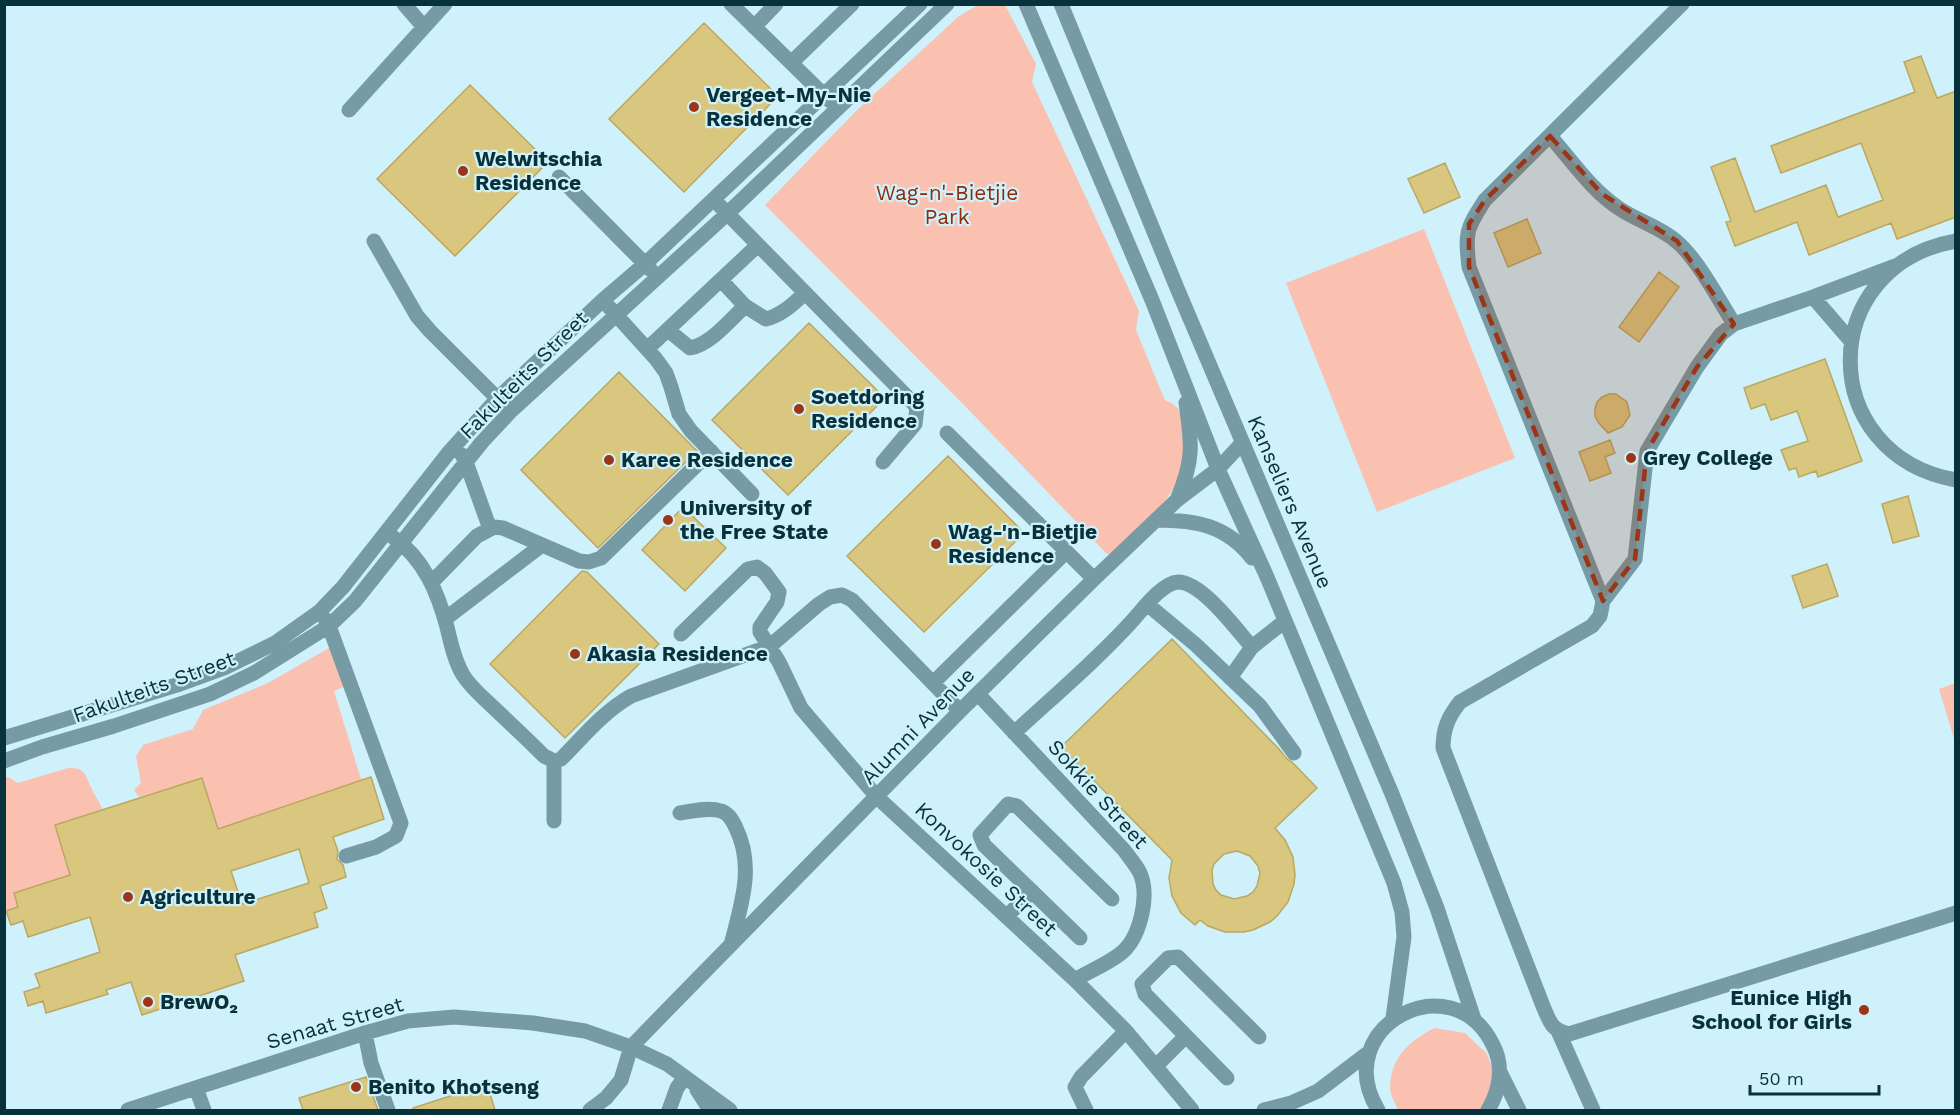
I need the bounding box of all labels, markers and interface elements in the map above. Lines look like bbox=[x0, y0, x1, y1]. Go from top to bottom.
place label: Vergeet-My-Nie Residence bbox=[706, 82, 871, 131]
marker: Vergeet-My-Nie Residence bbox=[687, 100, 701, 114]
place label: Welwitschia Residence bbox=[475, 146, 603, 195]
marker: Welwitschia Residence bbox=[456, 164, 470, 178]
park label: Wag-n'-Bietjie Park bbox=[876, 180, 1018, 229]
street label: Fakulteits Street bbox=[454, 305, 593, 444]
place label: Soetdoring Residence bbox=[811, 384, 924, 433]
marker: Soetdoring Residence bbox=[792, 402, 806, 416]
street label: Kanseliers Avenue bbox=[1243, 412, 1338, 592]
place label: Grey College bbox=[1643, 445, 1773, 470]
place label: Karee Residence bbox=[621, 447, 793, 472]
marker: Grey College bbox=[1624, 451, 1638, 465]
marker: Karee Residence bbox=[602, 453, 616, 467]
place label: University of the Free State bbox=[680, 495, 828, 544]
marker: University of the Free State bbox=[661, 513, 675, 527]
place label: Wag-'n-Bietjie Residence bbox=[948, 519, 1097, 568]
marker: Wag-'n-Bietjie Residence bbox=[929, 537, 943, 551]
place label: Akasia Residence bbox=[587, 641, 768, 666]
street label: Fakulteits Street bbox=[69, 645, 239, 728]
marker: Akasia Residence bbox=[568, 647, 582, 661]
street label: Alumni Avenue bbox=[856, 662, 980, 789]
street label: Sokkie Street bbox=[1043, 734, 1154, 853]
street label: Konvokosie Street bbox=[910, 796, 1063, 941]
place label: Agriculture bbox=[140, 884, 256, 909]
marker: Agriculture bbox=[121, 890, 135, 904]
place label: Eunice High School for Girls bbox=[1692, 985, 1852, 1034]
place label: BrewO₂ bbox=[160, 989, 238, 1014]
street label: Senaat Street bbox=[264, 991, 406, 1054]
marker: BrewO₂ bbox=[141, 995, 155, 1009]
marker: Eunice High School for Girls bbox=[1857, 1003, 1871, 1017]
scale bar bbox=[1750, 1058, 1879, 1096]
text: 50 m bbox=[1759, 1068, 1804, 1089]
place label: Benito Khotseng bbox=[368, 1074, 539, 1099]
marker: Benito Khotseng bbox=[349, 1080, 363, 1094]

